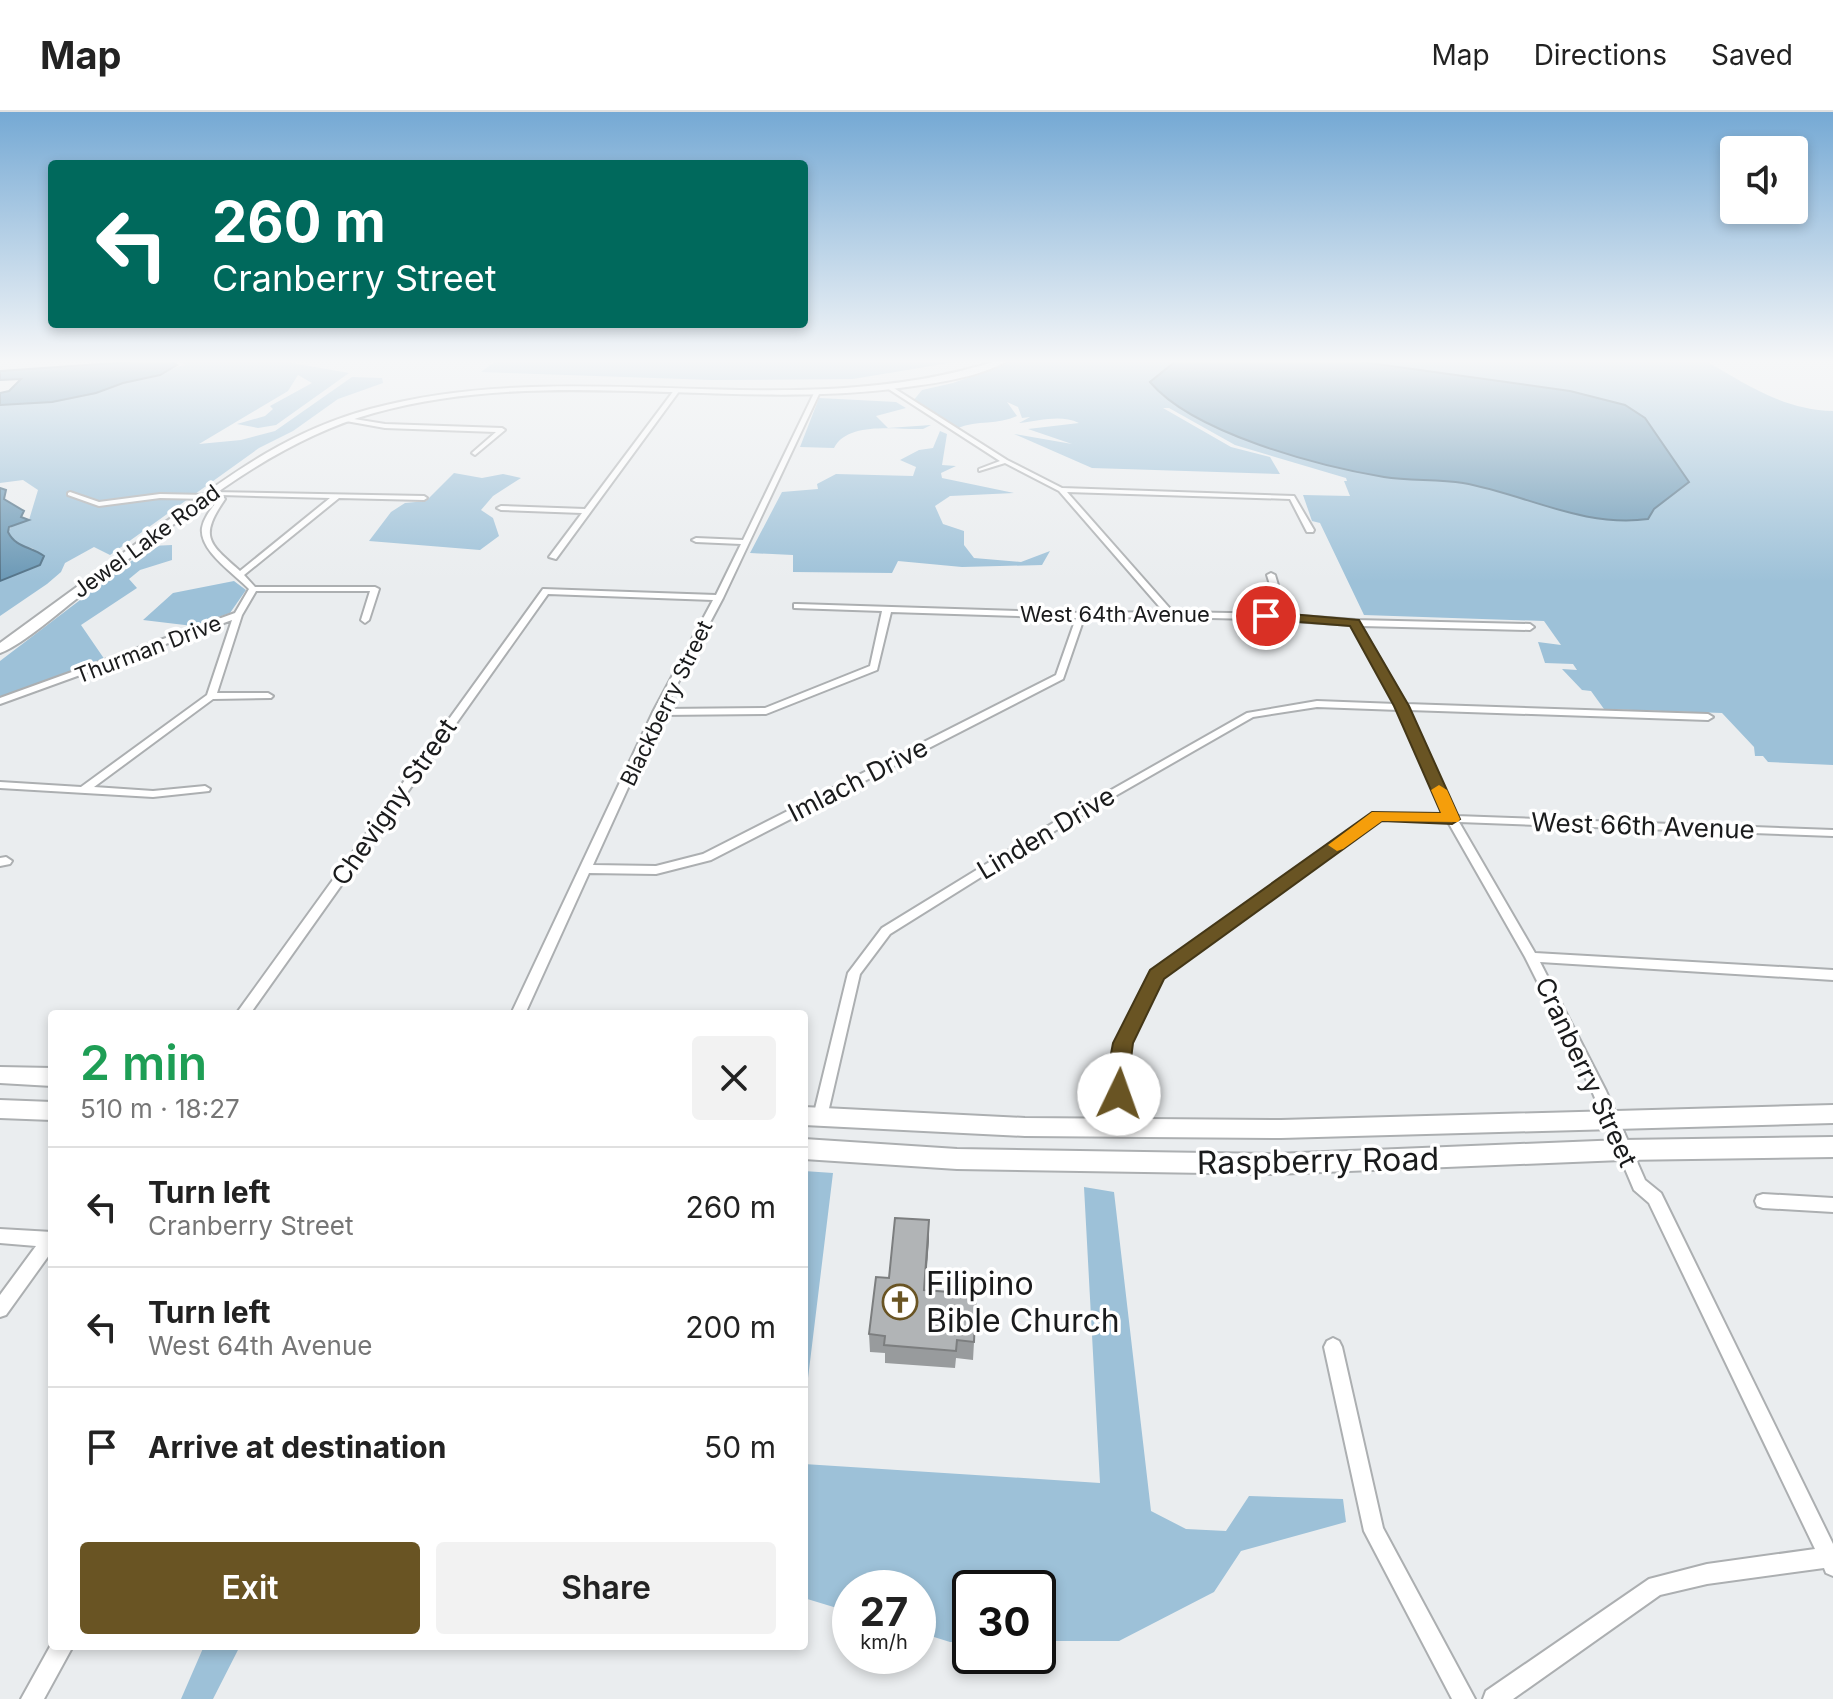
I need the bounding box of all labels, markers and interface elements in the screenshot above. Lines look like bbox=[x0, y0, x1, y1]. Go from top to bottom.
text: Map bbox=[40, 32, 121, 78]
text: Map bbox=[1431, 38, 1490, 72]
text: Directions bbox=[1534, 38, 1667, 72]
text: Saved bbox=[1711, 38, 1793, 72]
map controls bbox=[1720, 136, 1808, 224]
button: sound bbox=[1720, 136, 1808, 224]
text: 260 m bbox=[212, 188, 386, 256]
icon: left bbox=[80, 192, 184, 296]
text: Cranberry Street bbox=[212, 256, 497, 300]
street label: Jewel Lake Road bbox=[67, 479, 225, 603]
pin bbox=[1232, 582, 1300, 650]
icon: arrive bbox=[1244, 594, 1288, 638]
street label: West 64th Avenue bbox=[1020, 601, 1210, 627]
street label: Thurman Drive bbox=[71, 609, 225, 689]
street label: Blackberry Street bbox=[615, 616, 717, 790]
street label: Chevigny Street bbox=[325, 712, 463, 891]
street label: Imlach Drive bbox=[783, 731, 933, 828]
street label: Linden Drive bbox=[971, 779, 1120, 886]
street label: West 66th Avenue bbox=[1531, 806, 1755, 845]
street label: Cranberry Street bbox=[1529, 972, 1644, 1171]
text: 2 min bbox=[80, 1033, 207, 1092]
button: close bbox=[692, 1036, 776, 1120]
position arrow bbox=[1077, 1052, 1161, 1136]
text: 510 m · 18:27 bbox=[80, 1093, 240, 1124]
street label: Raspberry Road bbox=[1196, 1139, 1440, 1182]
text: Turn left bbox=[148, 1174, 270, 1210]
icon: left bbox=[80, 1185, 124, 1229]
text: 260 m bbox=[685, 1189, 776, 1225]
text: Cranberry Street bbox=[148, 1210, 354, 1241]
place label: Filipino Bible Church bbox=[926, 1264, 1120, 1340]
church icon: Filipino Bible Church bbox=[881, 1283, 919, 1321]
text: Turn left bbox=[148, 1294, 270, 1330]
icon: left bbox=[80, 1305, 124, 1349]
text: 200 m bbox=[685, 1309, 776, 1345]
text: West 64th Avenue bbox=[148, 1330, 372, 1361]
icon: arrive bbox=[80, 1425, 124, 1469]
text: Arrive at destination bbox=[148, 1429, 446, 1465]
text: 50 m bbox=[704, 1429, 776, 1465]
button: Exit bbox=[80, 1542, 420, 1634]
button: Share bbox=[436, 1542, 776, 1634]
speed limit sign: 30 bbox=[952, 1570, 1056, 1674]
text: 27 bbox=[860, 1587, 908, 1636]
text: km/h bbox=[860, 1630, 908, 1654]

